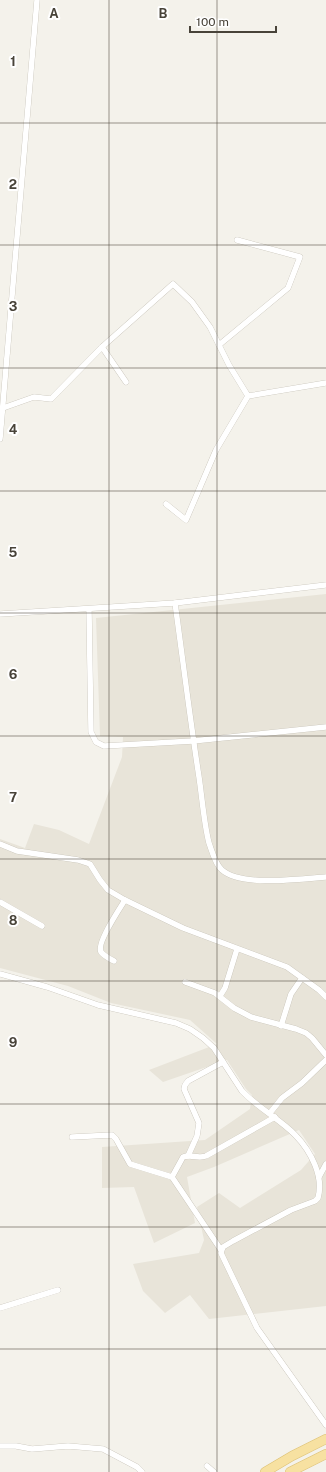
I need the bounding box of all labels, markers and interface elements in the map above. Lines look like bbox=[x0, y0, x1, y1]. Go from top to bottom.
text: A bbox=[49, 6, 59, 21]
text: B bbox=[159, 6, 168, 21]
scale bar bbox=[190, 8, 276, 34]
text: 100 m bbox=[196, 15, 229, 29]
text: 1 bbox=[10, 54, 16, 69]
text: 2 bbox=[9, 177, 17, 192]
text: 3 bbox=[9, 299, 18, 314]
text: 4 bbox=[9, 422, 18, 437]
text: 5 bbox=[9, 545, 18, 560]
text: 6 bbox=[9, 667, 18, 682]
text: 7 bbox=[9, 790, 17, 805]
text: 8 bbox=[9, 913, 18, 928]
text: 9 bbox=[9, 1035, 17, 1050]

